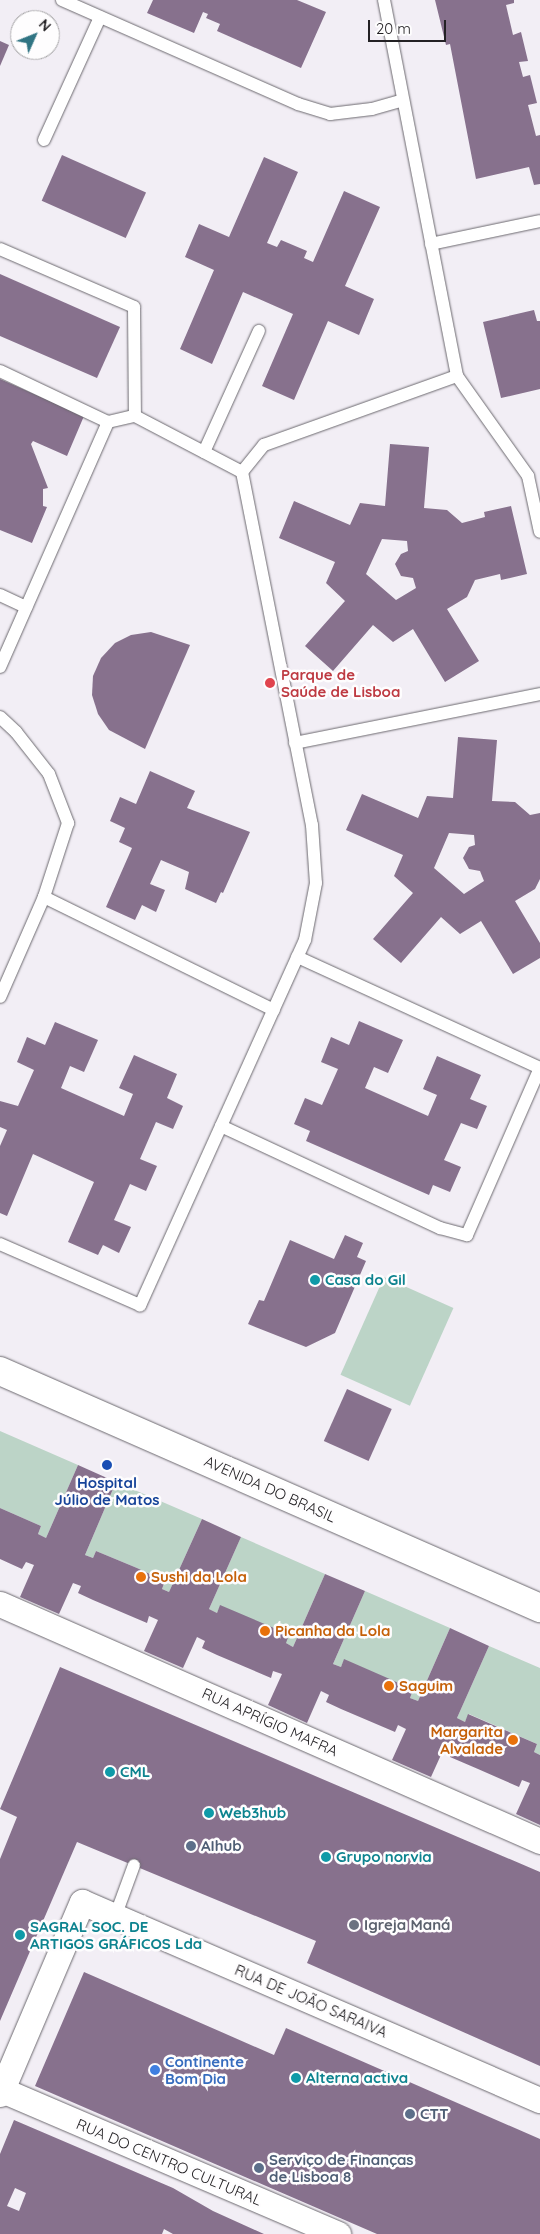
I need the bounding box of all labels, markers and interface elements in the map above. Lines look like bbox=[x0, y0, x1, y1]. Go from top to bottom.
north arrow bbox=[10, 10, 60, 60]
scale bar bbox=[370, 10, 448, 42]
text: N bbox=[35, 15, 55, 35]
text: 20 m bbox=[376, 19, 411, 38]
place label: Parque de Saúde de Lisboa bbox=[281, 665, 400, 700]
marker: Parque de Saúde de Lisboa bbox=[263, 676, 277, 690]
place label: Casa do Gil bbox=[325, 1271, 406, 1289]
marker: Casa do Gil bbox=[309, 1274, 321, 1286]
street label: AVENIDA DO BRASIL bbox=[201, 1452, 339, 1526]
marker: Hospital Júlio de Matos bbox=[101, 1459, 113, 1471]
place label: Hospital Júlio de Matos bbox=[54, 1473, 160, 1508]
place label: Sushi da Lola bbox=[151, 1568, 247, 1586]
marker: Sushi da Lola bbox=[135, 1571, 147, 1583]
place label: Picanha da Lola bbox=[275, 1622, 390, 1640]
marker: Picanha da Lola bbox=[259, 1625, 271, 1637]
place label: Saguim bbox=[399, 1677, 453, 1695]
marker: Saguim bbox=[383, 1680, 395, 1692]
street label: RUA APRÍGIO MAFRA bbox=[199, 1684, 341, 1760]
place label: Margarita Alvalade bbox=[430, 1722, 503, 1757]
marker: Margarita Alvalade bbox=[507, 1734, 519, 1746]
place label: CML bbox=[120, 1763, 150, 1781]
marker: CML bbox=[104, 1766, 116, 1778]
place label: Web3hub bbox=[219, 1804, 286, 1822]
marker: Web3hub bbox=[203, 1807, 215, 1819]
place label: AIhub bbox=[201, 1837, 242, 1855]
marker: AIhub bbox=[185, 1840, 197, 1852]
place label: Grupo norvia bbox=[336, 1848, 432, 1866]
marker: Grupo norvia bbox=[320, 1851, 332, 1863]
place label: Igreja Maná bbox=[364, 1916, 451, 1934]
place label: SAGRAL SOC. DE ARTIGOS GRÁFICOS Lda bbox=[30, 1917, 202, 1952]
marker: Igreja Maná bbox=[348, 1919, 360, 1931]
marker: SAGRAL SOC. DE ARTIGOS GRÁFICOS Lda bbox=[14, 1929, 26, 1941]
street label: RUA DE JOÃO SARAIVA bbox=[232, 1961, 390, 2041]
place label: Continente Bom Dia bbox=[165, 2052, 244, 2087]
marker: Continente Bom Dia bbox=[149, 2064, 161, 2076]
place label: Alterna activa bbox=[306, 2069, 408, 2087]
marker: Alterna activa bbox=[290, 2072, 302, 2084]
place label: CTT bbox=[420, 2105, 449, 2123]
marker: CTT bbox=[404, 2108, 416, 2120]
street label: RUA DO CENTRO CULTURAL bbox=[74, 2115, 264, 2209]
place label: Serviço de Finanças de Lisboa 8 bbox=[269, 2150, 414, 2185]
marker: Serviço de Finanças de Lisboa 8 bbox=[253, 2162, 265, 2174]

